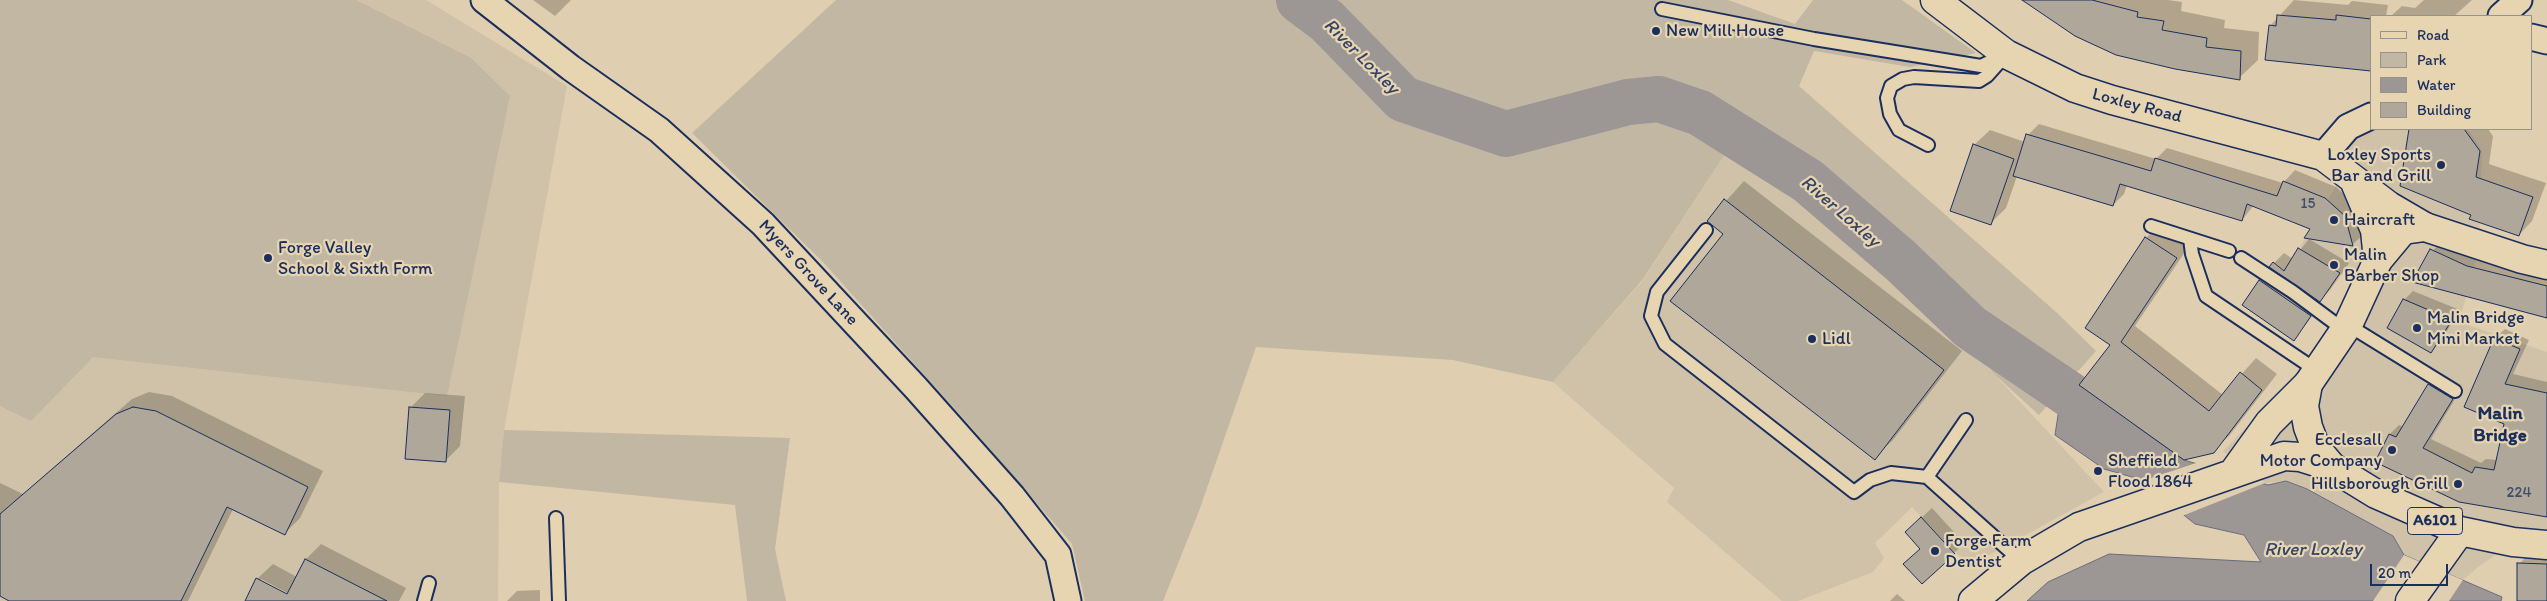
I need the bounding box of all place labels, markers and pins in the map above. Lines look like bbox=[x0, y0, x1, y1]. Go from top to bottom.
place label: New Mill House bbox=[1666, 20, 1784, 42]
marker: New Mill House bbox=[1650, 25, 1662, 37]
place label: Loxley Sports Bar and Grill bbox=[2327, 144, 2431, 186]
marker: Loxley Sports Bar and Grill bbox=[2435, 159, 2447, 171]
place label: Haircraft bbox=[2344, 209, 2415, 231]
marker: Haircraft bbox=[2328, 214, 2340, 226]
place label: Forge Valley School & Sixth Form bbox=[278, 237, 432, 280]
place label: Malin Barber Shop bbox=[2344, 244, 2439, 286]
marker: Forge Valley School & Sixth Form bbox=[262, 252, 274, 264]
marker: Malin Barber Shop bbox=[2328, 259, 2340, 271]
place label: Malin Bridge Mini Market bbox=[2427, 307, 2525, 350]
marker: Malin Bridge Mini Market bbox=[2411, 322, 2423, 334]
place label: Lidl bbox=[1822, 328, 1851, 350]
marker: Lidl bbox=[1806, 333, 1818, 345]
place label: Ecclesall Motor Company bbox=[2260, 429, 2382, 472]
marker: Ecclesall Motor Company bbox=[2386, 444, 2398, 456]
place label: Sheffield Flood 1864 bbox=[2108, 450, 2193, 492]
marker: Sheffield Flood 1864 bbox=[2092, 465, 2104, 477]
place label: Hillsborough Grill bbox=[2311, 473, 2448, 495]
marker: Hillsborough Grill bbox=[2452, 478, 2464, 490]
place label: Forge Farm Dentist bbox=[1945, 530, 2031, 572]
marker: Forge Farm Dentist bbox=[1929, 545, 1941, 557]

